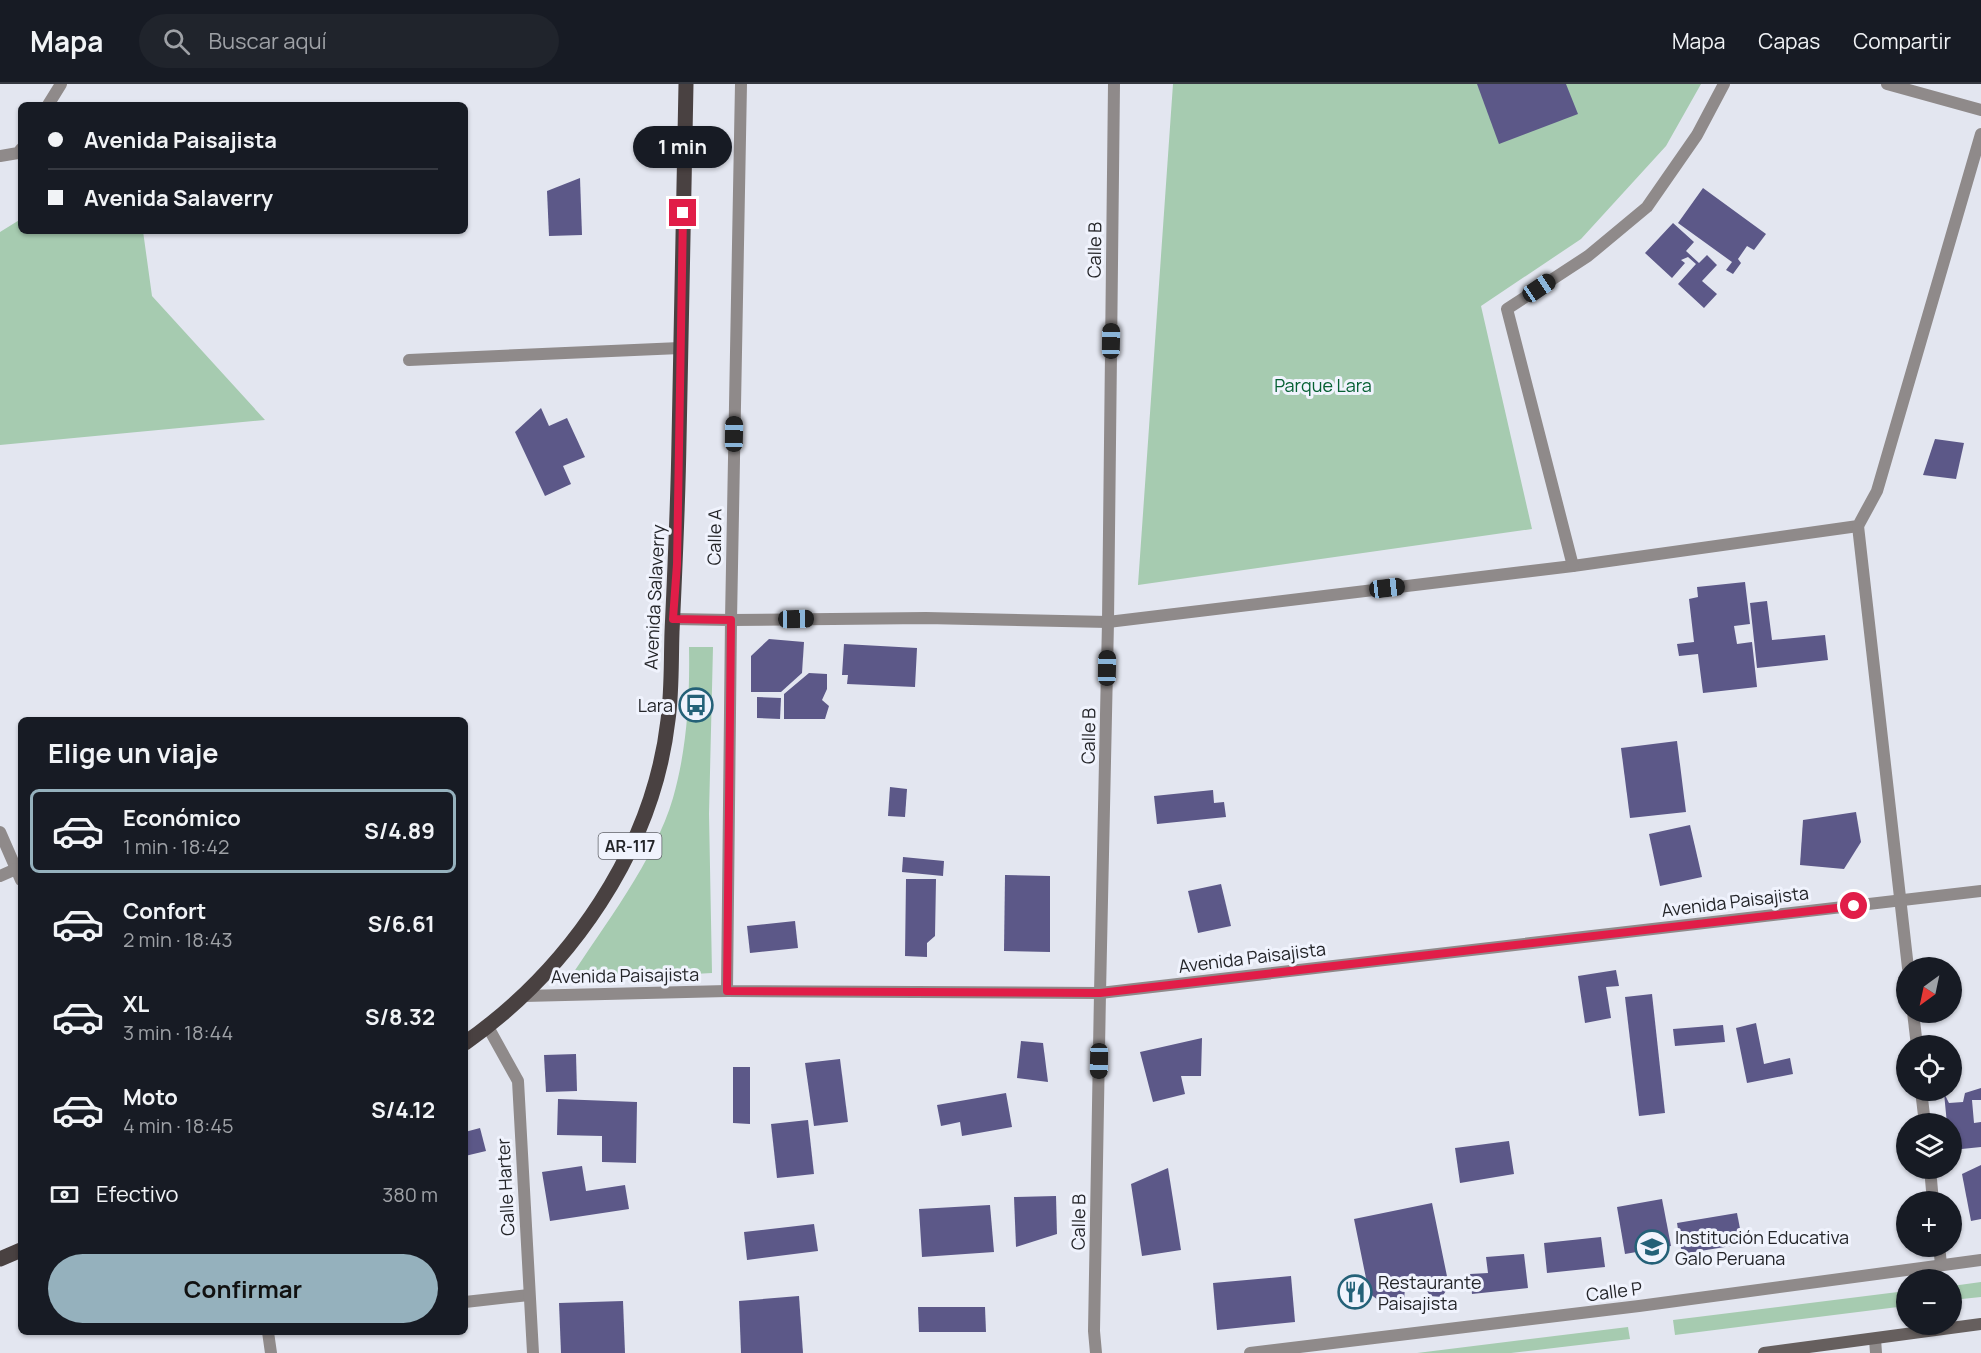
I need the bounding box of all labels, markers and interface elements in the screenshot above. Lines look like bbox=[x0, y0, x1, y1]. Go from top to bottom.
search box bbox=[139, 14, 559, 68]
text: Mapa bbox=[30, 22, 103, 60]
icon: search bbox=[160, 25, 193, 58]
text: Buscar aquí bbox=[208, 26, 327, 56]
text: Mapa bbox=[1672, 27, 1725, 55]
text: Capas bbox=[1758, 27, 1820, 55]
text: Compartir bbox=[1853, 27, 1951, 55]
text: Avenida Paisajista bbox=[84, 125, 277, 155]
callout: 1 min bbox=[634, 126, 732, 168]
text: 1 min bbox=[658, 133, 707, 160]
text: Avenida Salaverry bbox=[84, 183, 273, 213]
route end bbox=[669, 199, 696, 226]
street label: Calle B bbox=[1082, 222, 1106, 278]
car bbox=[1519, 270, 1559, 306]
car bbox=[1102, 323, 1120, 359]
park label: Parque Lara bbox=[1274, 373, 1372, 397]
car bbox=[725, 416, 743, 452]
street label: Calle A bbox=[702, 508, 727, 566]
street label: Avenida Salaverry bbox=[638, 523, 670, 670]
car bbox=[1368, 577, 1406, 599]
car bbox=[778, 610, 814, 628]
car bbox=[1098, 650, 1116, 686]
bus stop icon: Lara bbox=[678, 687, 714, 723]
place label: Lara bbox=[638, 693, 673, 717]
street label: Calle B bbox=[1076, 708, 1100, 764]
text: Elige un viaje bbox=[48, 734, 219, 771]
text: Económico bbox=[123, 803, 241, 833]
icon: car bbox=[51, 804, 105, 858]
text: S/4.89 bbox=[364, 816, 435, 846]
text: 1 min · 18:42 bbox=[123, 833, 229, 860]
road number: AR-117 bbox=[598, 833, 662, 859]
street label: Avenida Paisajista bbox=[1660, 880, 1810, 922]
route start bbox=[1840, 892, 1867, 919]
text: Confort bbox=[123, 896, 206, 926]
icon: car bbox=[51, 897, 105, 951]
text: S/6.61 bbox=[368, 909, 435, 939]
text: 2 min · 18:43 bbox=[123, 926, 233, 953]
street label: Avenida Paisajista bbox=[1177, 936, 1327, 978]
north arrow bbox=[1896, 957, 1962, 1023]
map controls bbox=[1896, 957, 1962, 1335]
street label: Avenida Paisajista bbox=[551, 962, 699, 988]
text: XL bbox=[123, 989, 149, 1019]
icon: car bbox=[51, 990, 105, 1044]
text: S/8.32 bbox=[365, 1002, 435, 1032]
text: 3 min · 18:44 bbox=[123, 1019, 233, 1046]
button: locate bbox=[1896, 1035, 1962, 1101]
car bbox=[1090, 1043, 1108, 1079]
text: Moto bbox=[123, 1082, 178, 1112]
icon: car bbox=[51, 1083, 105, 1137]
text: S/4.12 bbox=[371, 1095, 435, 1125]
text: 4 min · 18:45 bbox=[123, 1112, 234, 1139]
button: layers bbox=[1896, 1113, 1962, 1179]
street label: Calle Harter bbox=[490, 1137, 520, 1237]
icon: cash bbox=[48, 1178, 81, 1211]
text: Efectivo bbox=[96, 1179, 179, 1209]
text: 380 m bbox=[382, 1181, 438, 1208]
button: + bbox=[1896, 1191, 1962, 1257]
street label: Calle B bbox=[1066, 1194, 1090, 1250]
place label: Institución Educativa Galo Peruana bbox=[1675, 1225, 1849, 1270]
school or university icon: Institución Educativa Galo Peruana bbox=[1634, 1229, 1670, 1265]
button: Confirmar bbox=[48, 1254, 438, 1323]
button: − bbox=[1896, 1269, 1962, 1335]
place label: Restaurante Paisajista bbox=[1378, 1270, 1481, 1315]
restaurant icon: Restaurante Paisajista bbox=[1337, 1274, 1373, 1310]
street label: Calle P bbox=[1585, 1276, 1644, 1306]

